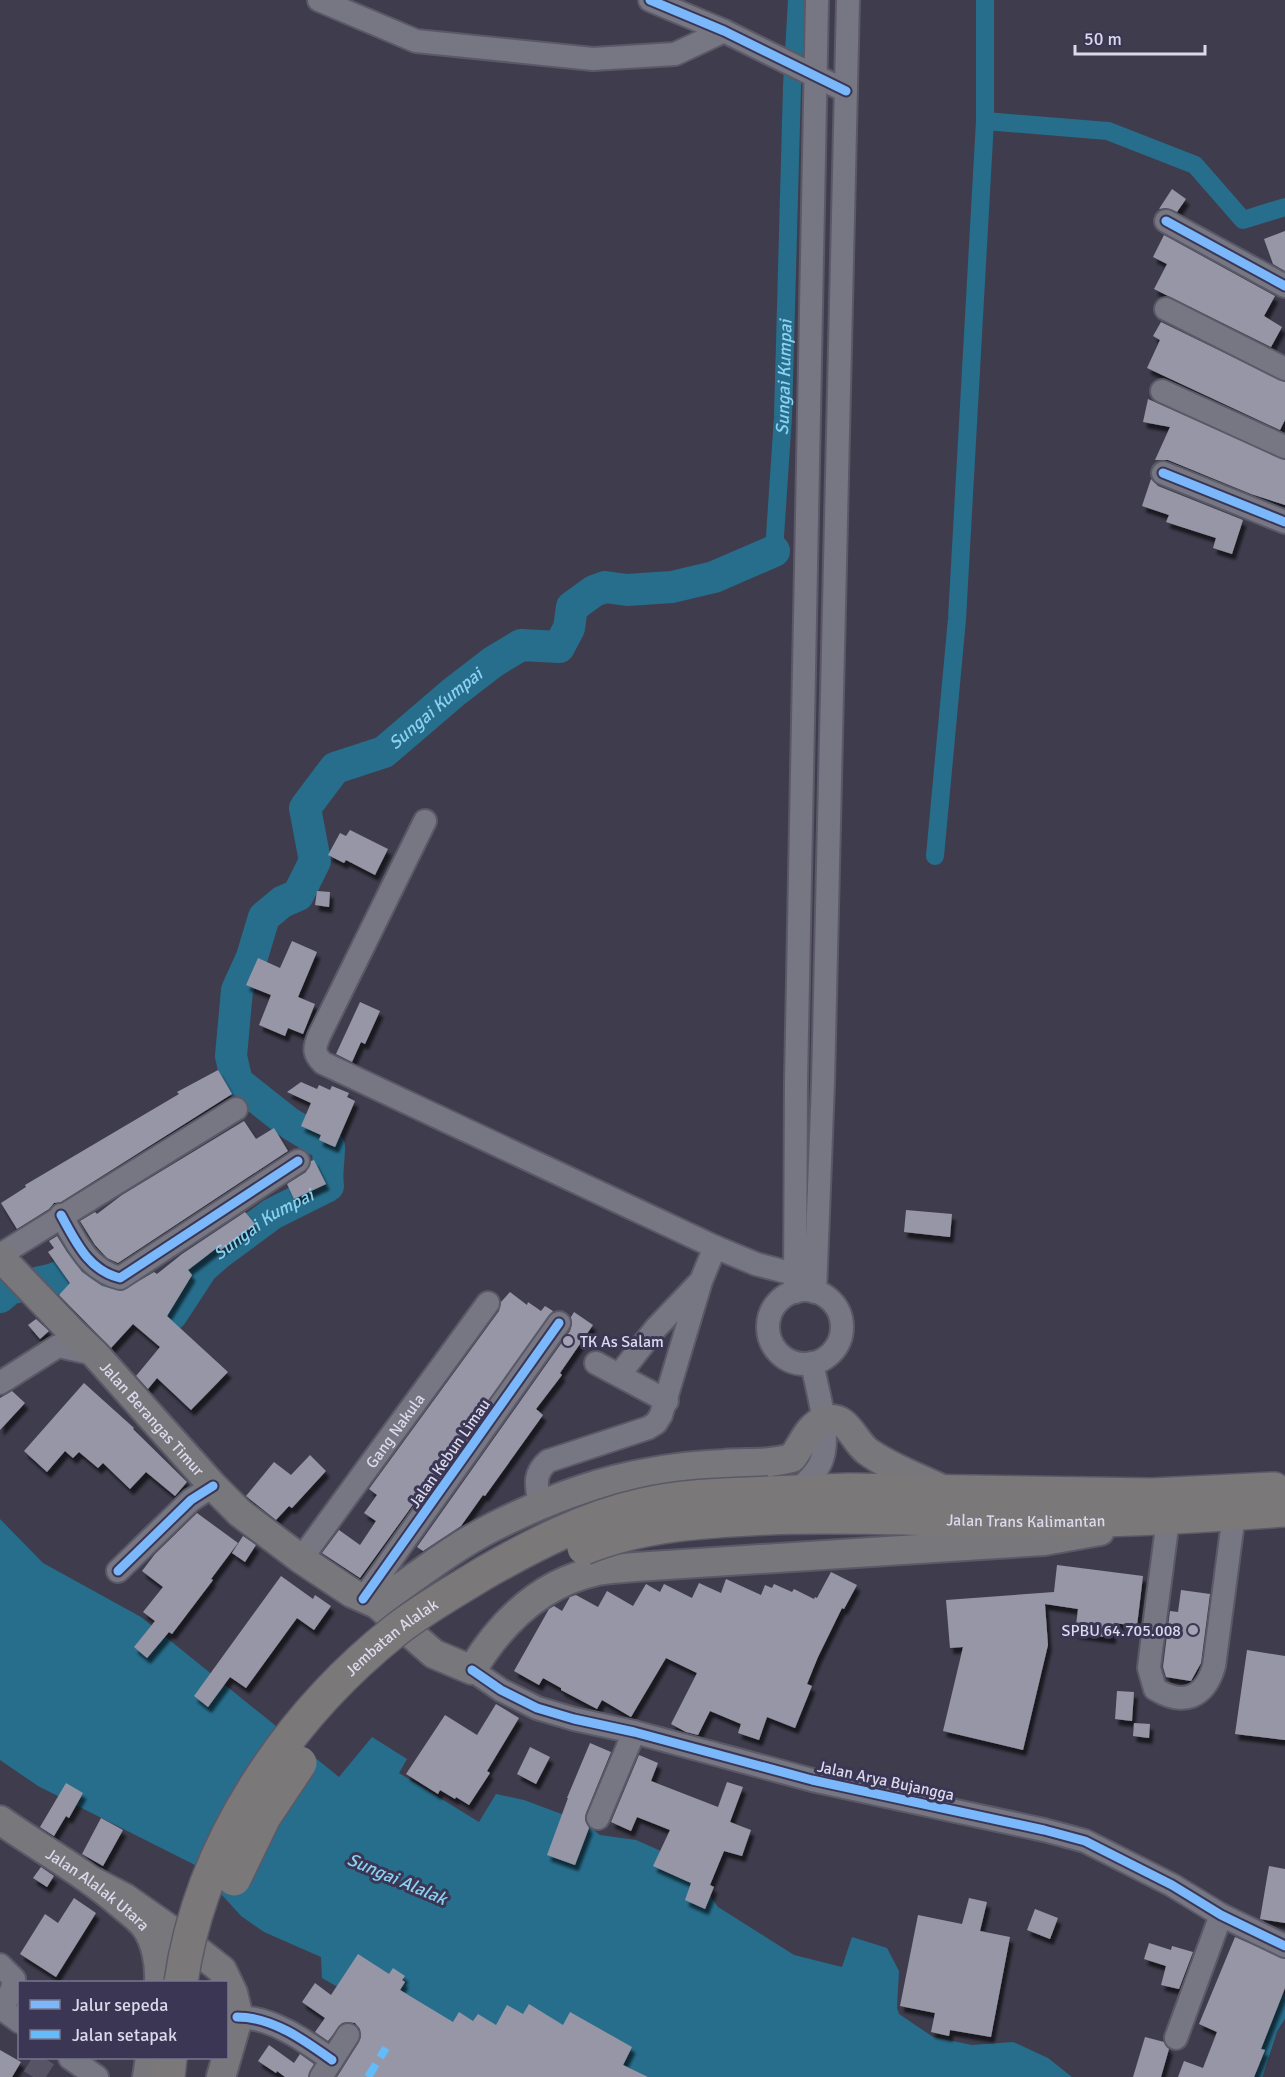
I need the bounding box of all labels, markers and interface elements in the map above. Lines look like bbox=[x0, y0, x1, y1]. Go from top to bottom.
scale bar bbox=[1075, 18, 1206, 56]
text: 50 m bbox=[1084, 28, 1122, 50]
water label: Sungai Kumpai bbox=[771, 317, 797, 436]
water label: Sungai Kumpai bbox=[384, 662, 488, 754]
water label: Sungai Kumpai bbox=[209, 1183, 319, 1265]
place label: TK As Salam bbox=[580, 1332, 664, 1352]
marker: TK As Salam bbox=[561, 1334, 575, 1348]
street label: Jalan Berangas Timur bbox=[95, 1357, 208, 1481]
street label: Gang Nakula bbox=[362, 1390, 429, 1472]
street label: Jalan Kebun Limau bbox=[405, 1395, 495, 1512]
street label: Jalan Trans Kalimantan bbox=[946, 1510, 1106, 1532]
street label: Jembatan Alalak bbox=[341, 1595, 442, 1681]
place label: SPBU 64.705.008 bbox=[1062, 1621, 1181, 1641]
marker: SPBU 64.705.008 bbox=[1186, 1623, 1200, 1637]
street label: Jalan Arya Bujangga bbox=[815, 1757, 956, 1805]
street label: Jalan Alalak Utara bbox=[42, 1844, 154, 1935]
water label: Sungai Alalak bbox=[344, 1848, 452, 1911]
legend bbox=[18, 1981, 228, 2059]
text: Jalur sepeda bbox=[72, 1994, 168, 2016]
text: Jalan setapak bbox=[72, 2024, 177, 2046]

